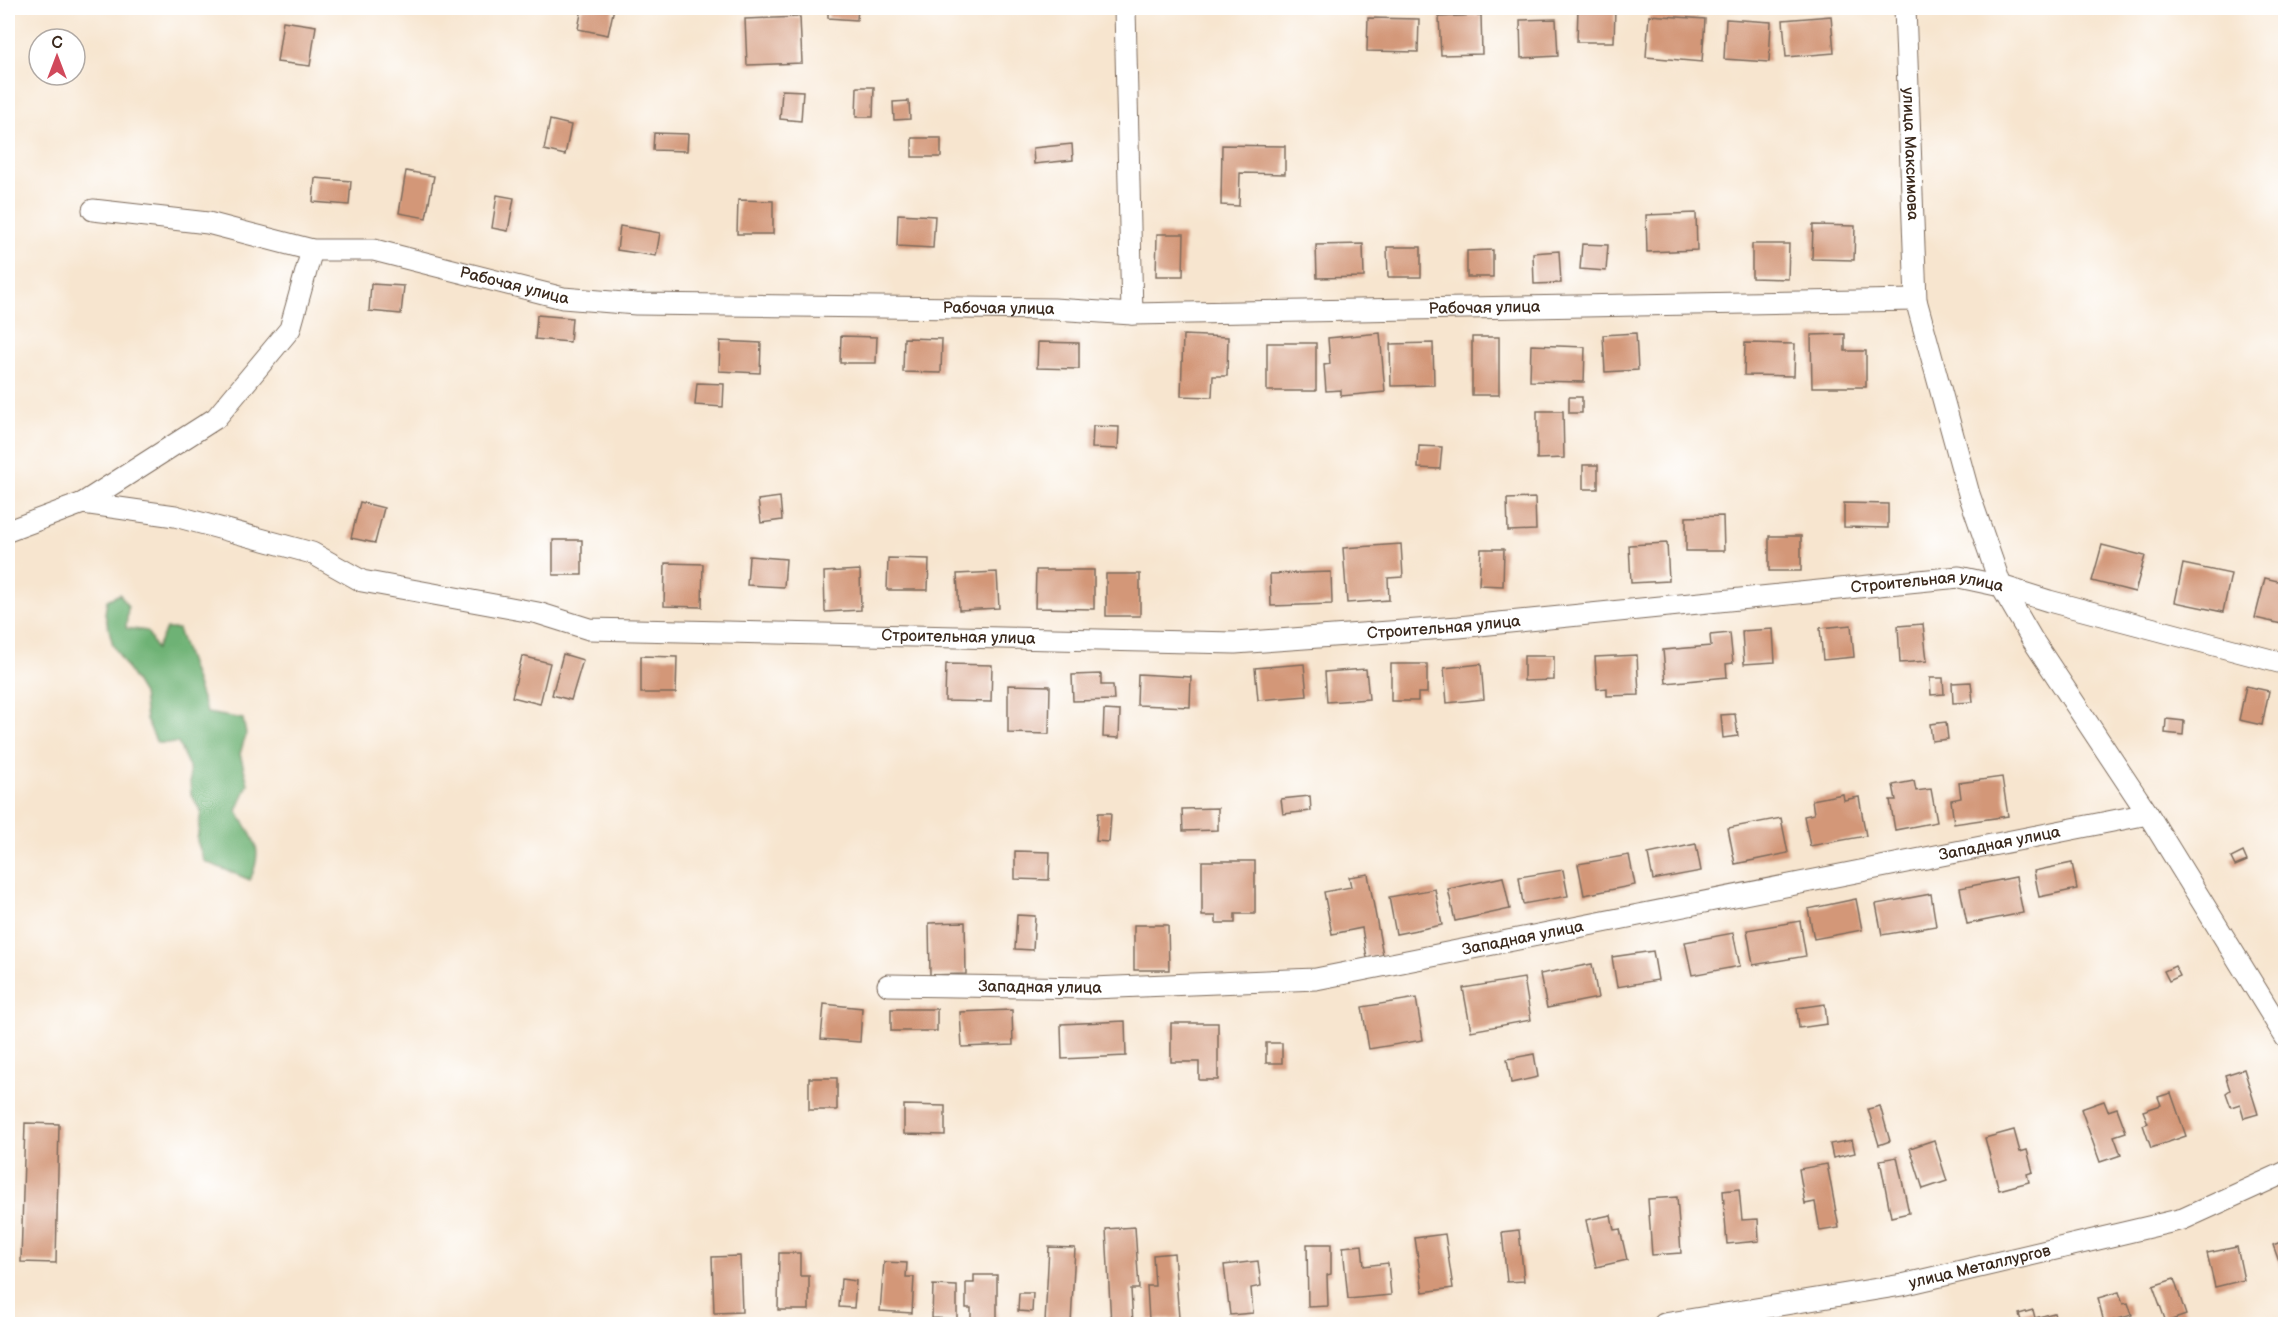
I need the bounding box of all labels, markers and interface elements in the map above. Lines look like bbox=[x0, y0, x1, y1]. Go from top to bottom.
north arrow bbox=[27, 27, 87, 87]
text: С bbox=[51, 34, 63, 53]
street label: улица Максимова bbox=[1898, 87, 1923, 221]
street label: Рабочая улица bbox=[458, 263, 570, 308]
street label: Рабочая улица bbox=[1428, 297, 1541, 318]
street label: Рабочая улица bbox=[942, 298, 1055, 319]
street label: Строительная улица bbox=[1850, 567, 2006, 597]
street label: Строительная улица bbox=[1366, 611, 1522, 643]
street label: Строительная улица bbox=[881, 626, 1036, 648]
street label: Западная улица bbox=[1937, 822, 2062, 865]
street label: Западная улица bbox=[1460, 917, 1586, 959]
street label: Западная улица bbox=[978, 977, 1103, 998]
street label: улица Металлургов bbox=[1907, 1241, 2053, 1293]

